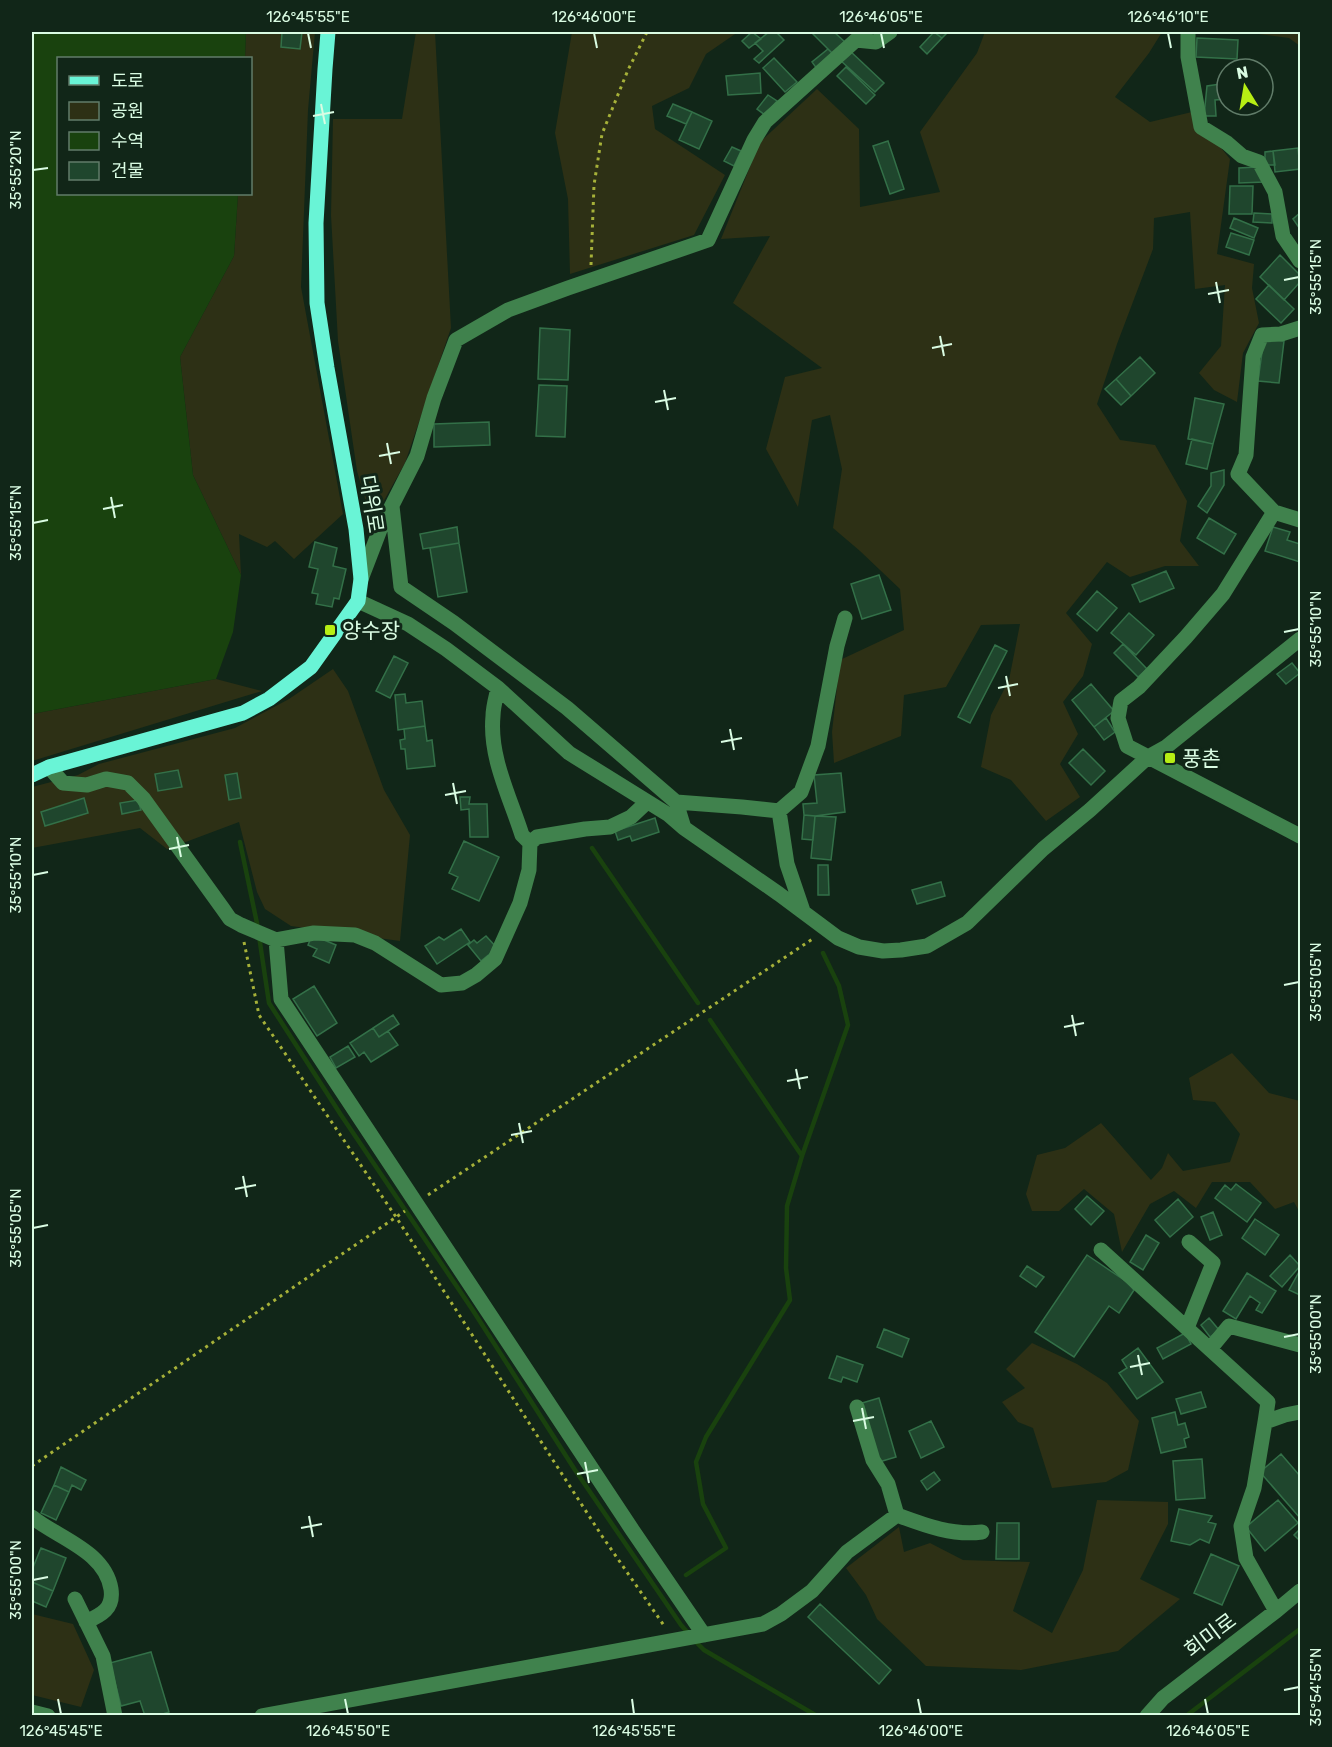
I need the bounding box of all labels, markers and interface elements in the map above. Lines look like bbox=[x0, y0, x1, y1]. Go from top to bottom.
text: 126°45'55"E bbox=[266, 8, 350, 26]
text: 126°46'00"E bbox=[552, 8, 636, 26]
text: 126°46'05"E bbox=[839, 8, 923, 26]
text: 126°46'10"E bbox=[1127, 8, 1209, 26]
legend bbox=[57, 57, 252, 195]
north arrow bbox=[1215, 57, 1275, 117]
text: N bbox=[1235, 62, 1250, 83]
text: 도로 bbox=[111, 70, 144, 92]
text: 공원 bbox=[111, 100, 144, 122]
text: 35°55'20"N bbox=[7, 130, 25, 210]
text: 수역 bbox=[111, 130, 144, 152]
text: 건물 bbox=[111, 160, 144, 182]
text: 35°55'15"N bbox=[1307, 239, 1325, 315]
street label: 대위로 bbox=[355, 473, 389, 535]
text: 35°55'15"N bbox=[7, 485, 25, 561]
text: 35°55'10"N bbox=[1307, 591, 1325, 667]
place label: 양수장 bbox=[342, 618, 400, 643]
marker: 양수장 bbox=[323, 623, 337, 637]
place label: 풍촌 bbox=[1182, 746, 1221, 771]
marker: 풍촌 bbox=[1163, 751, 1177, 765]
text: 35°55'10"N bbox=[7, 837, 25, 913]
text: 35°55'05"N bbox=[1307, 942, 1325, 1022]
text: 35°55'05"N bbox=[7, 1188, 25, 1268]
text: 35°55'00"N bbox=[1307, 1294, 1325, 1374]
text: 35°55'00"N bbox=[7, 1540, 25, 1620]
street label: 회미로 bbox=[1179, 1608, 1241, 1662]
text: 35°54'55"N bbox=[1307, 1648, 1325, 1726]
text: 126°45'45"E bbox=[19, 1722, 103, 1740]
text: 126°45'50"E bbox=[306, 1722, 390, 1740]
text: 126°45'55"E bbox=[592, 1722, 676, 1740]
text: 126°46'00"E bbox=[879, 1722, 963, 1740]
text: 126°46'05"E bbox=[1166, 1722, 1250, 1740]

